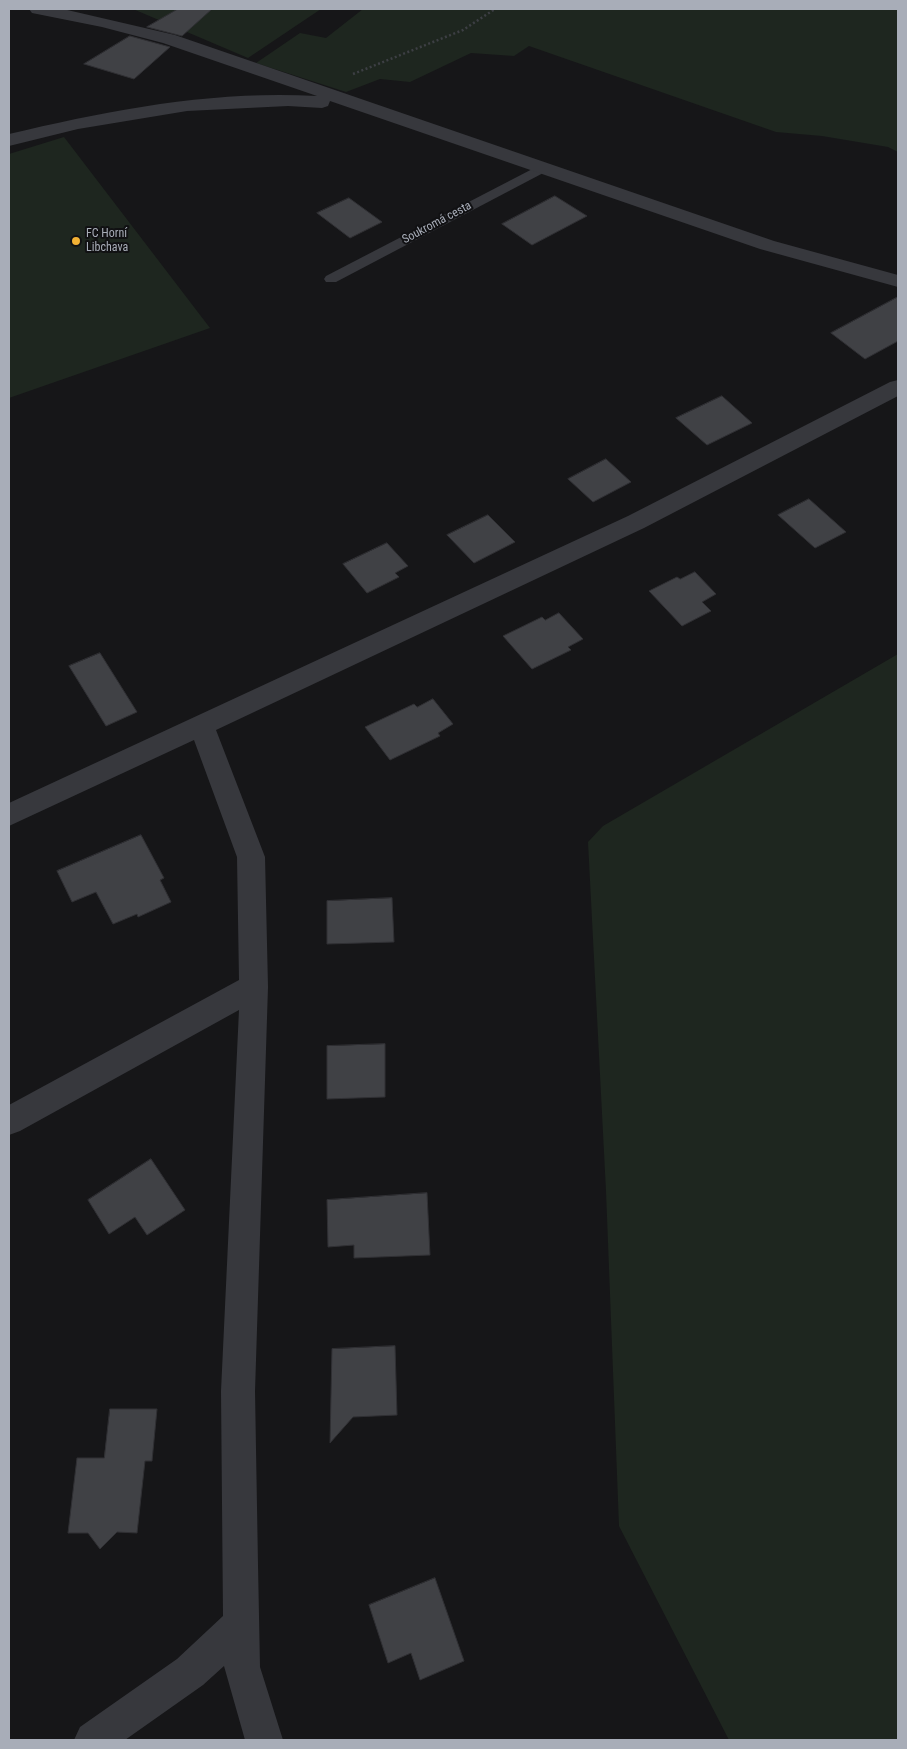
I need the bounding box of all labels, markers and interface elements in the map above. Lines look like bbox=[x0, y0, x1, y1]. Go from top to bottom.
street label: Soukromá cesta bbox=[400, 199, 474, 247]
place label: FC Horní Libchava bbox=[86, 227, 128, 255]
marker: FC Horní Libchava bbox=[70, 235, 82, 247]

